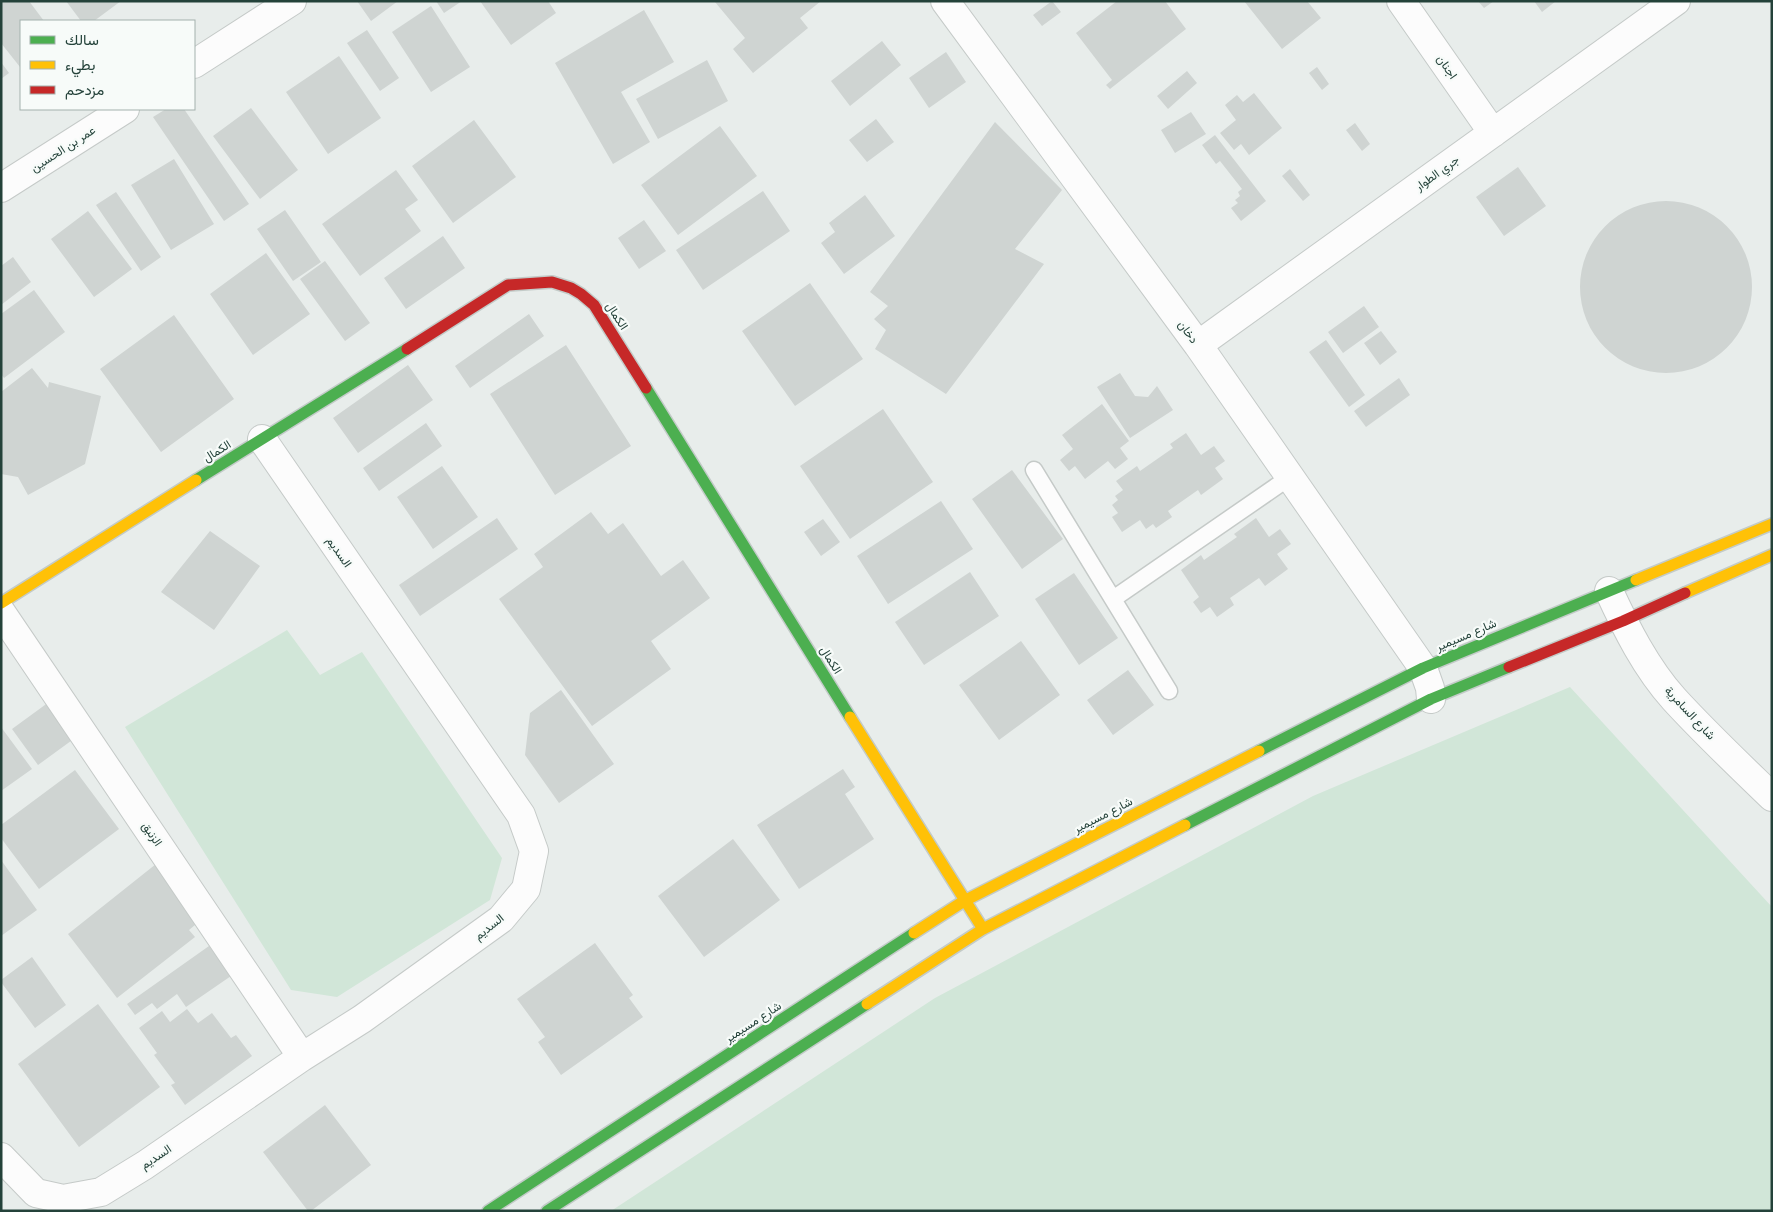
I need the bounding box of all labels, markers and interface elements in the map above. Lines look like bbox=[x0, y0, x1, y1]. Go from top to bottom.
legend bbox=[20, 20, 195, 110]
text: سالك bbox=[65, 31, 99, 49]
street label: اجنان bbox=[1434, 52, 1460, 82]
text: بطيء bbox=[65, 56, 95, 78]
text: مزدحم bbox=[65, 81, 104, 100]
street label: عمر بن الحسين bbox=[28, 123, 98, 176]
street label: جري الطوار bbox=[1412, 152, 1463, 197]
street label: الكمال bbox=[602, 300, 631, 333]
street label: دخان bbox=[1175, 318, 1201, 346]
street label: الكمال bbox=[201, 437, 234, 466]
street label: السديم bbox=[323, 534, 355, 571]
street label: شارع مسيمير bbox=[1433, 616, 1499, 656]
street label: الكمال bbox=[816, 644, 845, 677]
street label: شارع السامرية bbox=[1660, 683, 1718, 744]
street label: شارع مسيمير bbox=[1070, 794, 1136, 838]
street label: الزنبق bbox=[138, 819, 165, 849]
street label: السديم bbox=[471, 911, 507, 944]
street label: شارع مسيمير bbox=[721, 999, 785, 1048]
street label: السديم bbox=[138, 1142, 175, 1173]

